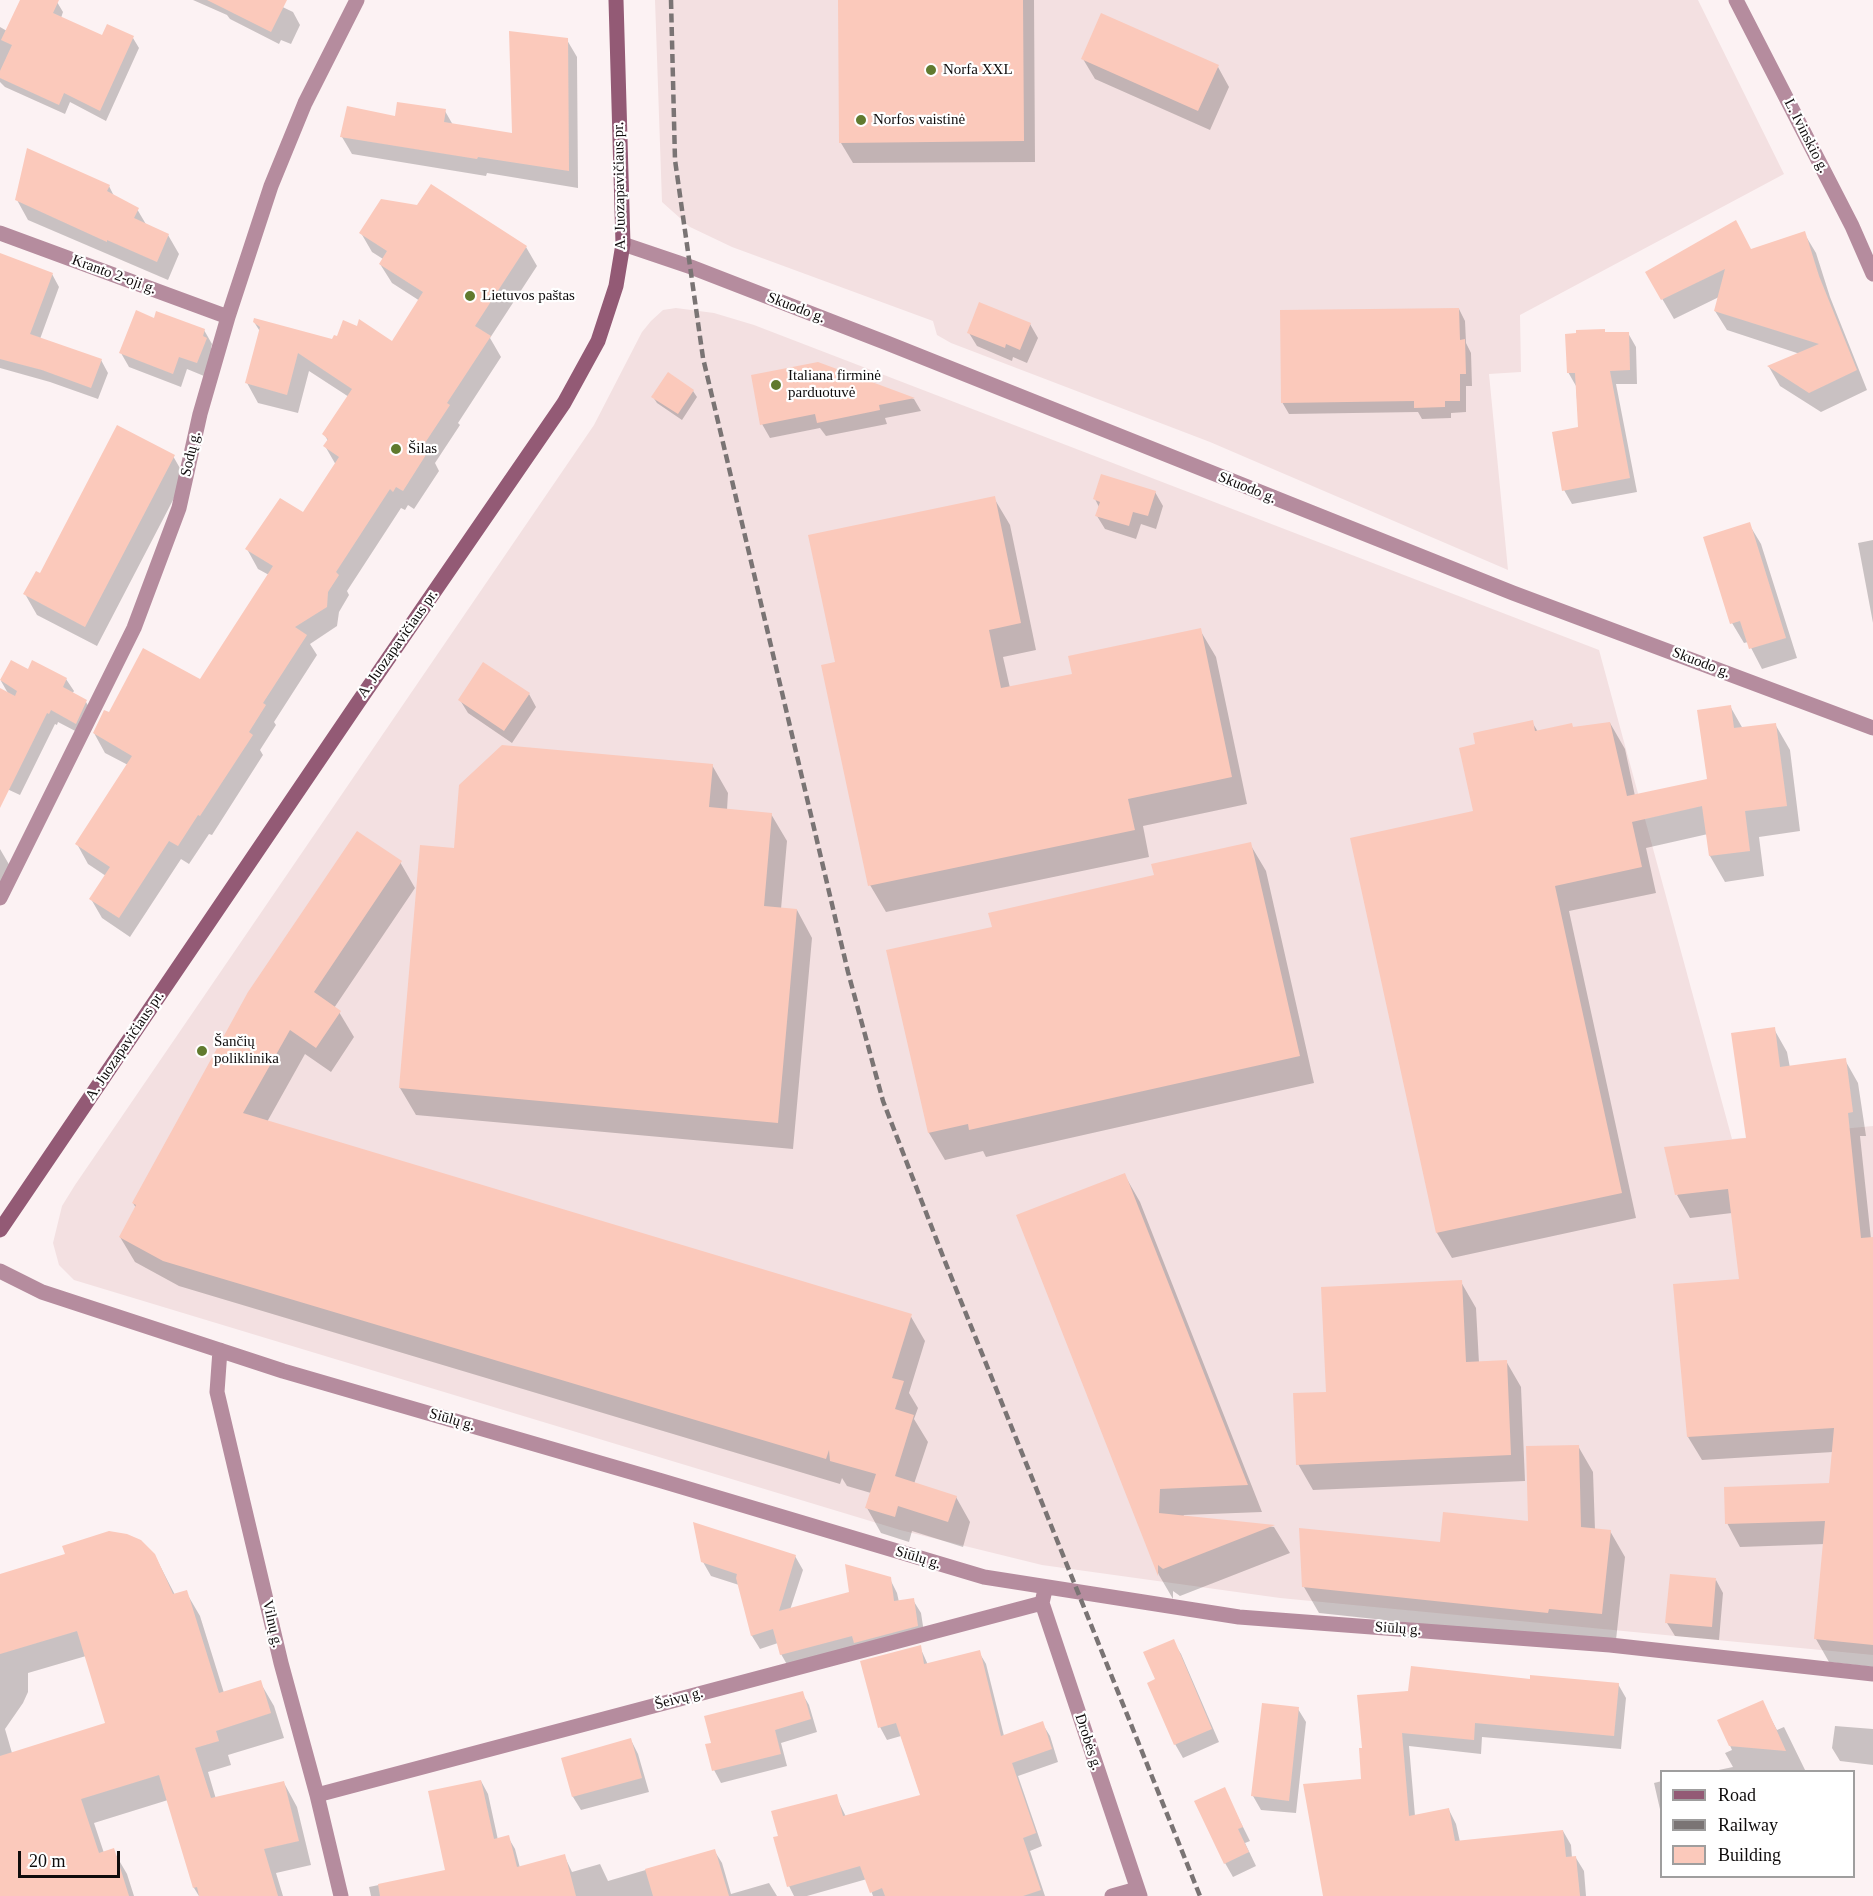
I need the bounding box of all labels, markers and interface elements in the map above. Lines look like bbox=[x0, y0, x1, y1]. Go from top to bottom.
place label: Norfa XXL bbox=[943, 61, 1013, 79]
marker: Norfa XXL bbox=[924, 63, 938, 77]
street label: L. Ivinskio g. bbox=[1780, 96, 1832, 176]
place label: Norfos vaistinė bbox=[873, 111, 965, 129]
marker: Norfos vaistinė bbox=[854, 113, 868, 127]
street label: A. Juozapavičiaus pr. bbox=[610, 122, 630, 250]
street label: Kranto 2-oji g. bbox=[69, 251, 159, 299]
place label: Lietuvos paštas bbox=[482, 287, 575, 305]
marker: Lietuvos paštas bbox=[463, 289, 477, 303]
street label: Skuodo g. bbox=[764, 289, 828, 327]
place label: Italiana firminė parduotuvė bbox=[788, 367, 881, 402]
marker: Italiana firminė parduotuvė bbox=[769, 378, 783, 392]
street label: Sodų g. bbox=[177, 430, 205, 478]
place label: Šilas bbox=[408, 440, 437, 458]
marker: Šilas bbox=[389, 442, 403, 456]
street label: Skuodo g. bbox=[1215, 468, 1279, 508]
street label: A. Juozapavičiaus pr. bbox=[354, 586, 442, 702]
street label: Skuodo g. bbox=[1669, 644, 1733, 682]
street label: A. Juozapavičiaus pr. bbox=[82, 988, 168, 1104]
place label: Šančių poliklinika bbox=[214, 1033, 279, 1068]
marker: Šančių poliklinika bbox=[195, 1044, 209, 1058]
street label: Siūlų g. bbox=[427, 1405, 477, 1435]
street label: Siūlų g. bbox=[893, 1543, 943, 1573]
street label: Vilnų g. bbox=[258, 1598, 286, 1650]
street label: Siūlų g. bbox=[1374, 1618, 1422, 1640]
street label: Šeivų g. bbox=[653, 1684, 705, 1714]
street label: Drobės g. bbox=[1070, 1711, 1106, 1773]
legend bbox=[1660, 1770, 1855, 1878]
text: Road bbox=[1718, 1785, 1756, 1805]
text: Railway bbox=[1718, 1815, 1778, 1835]
scale bar bbox=[21, 1839, 123, 1877]
text: Building bbox=[1718, 1845, 1781, 1865]
text: 20 m bbox=[29, 1851, 66, 1871]

